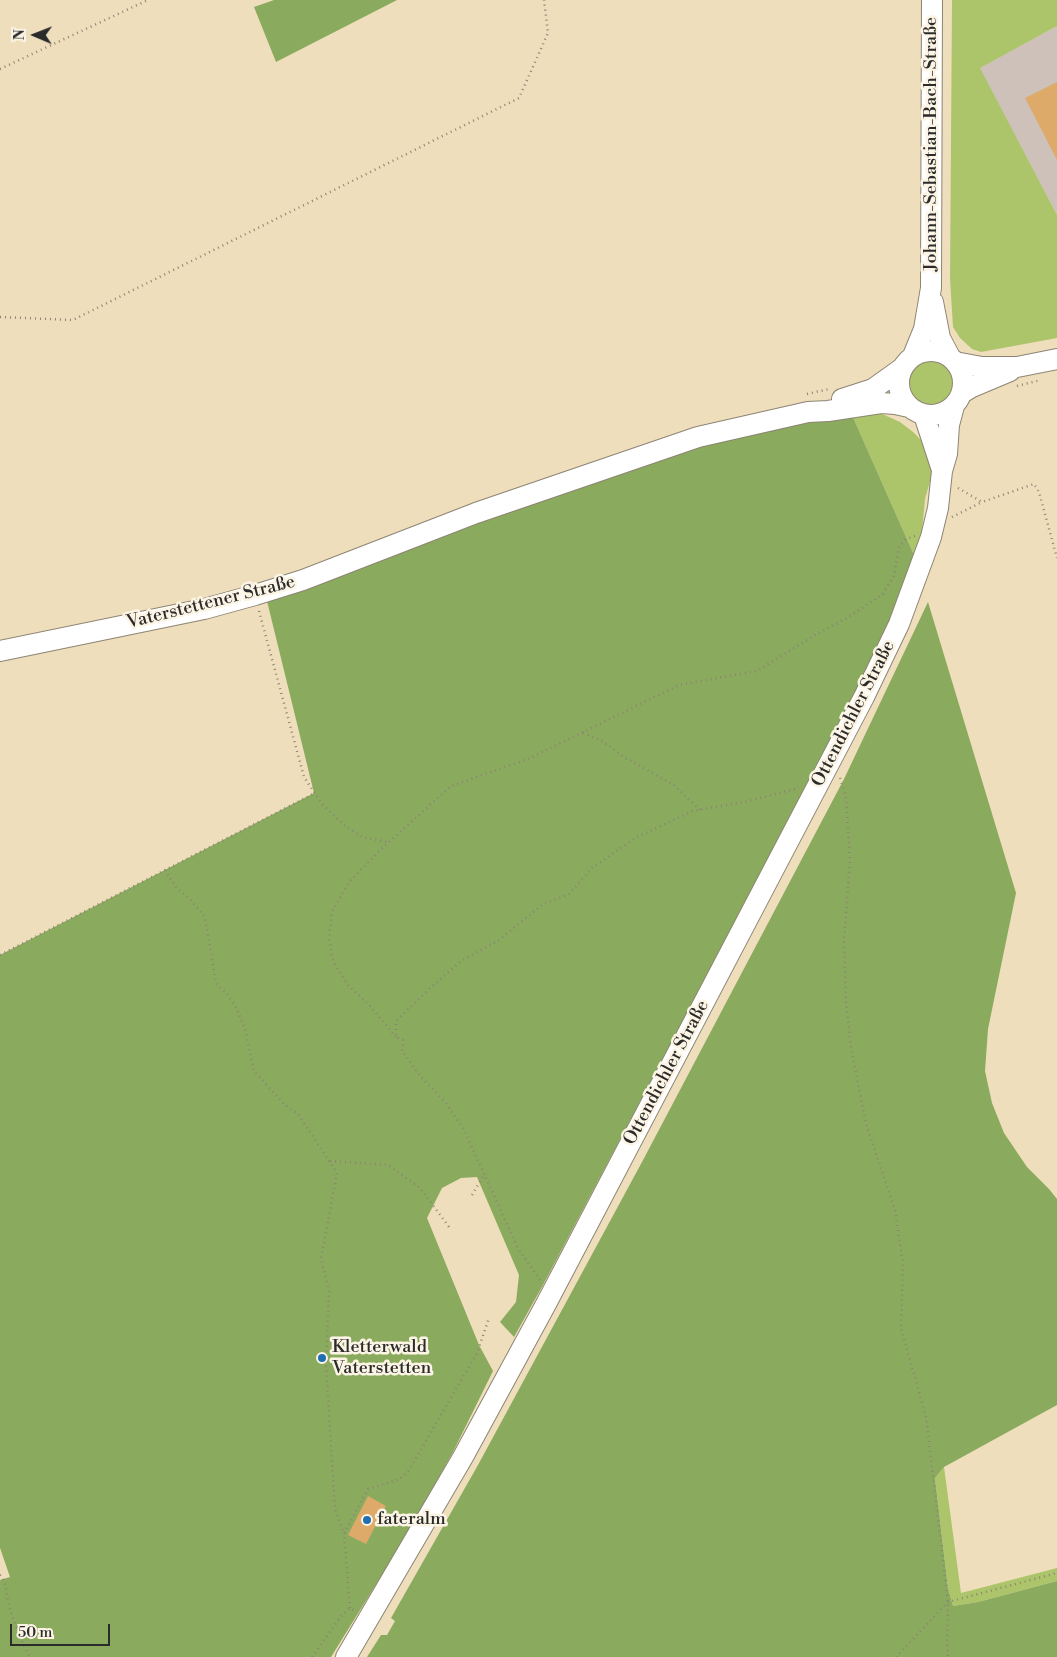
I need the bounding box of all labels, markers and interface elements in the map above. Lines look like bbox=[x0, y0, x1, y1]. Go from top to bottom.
north arrow bbox=[10, 10, 60, 60]
street label: Johann-Sebastian-Bach-Straße bbox=[921, 17, 943, 271]
text: N bbox=[11, 29, 29, 40]
street label: Vaterstettener Straße bbox=[125, 572, 297, 634]
street label: Ottendichler Straße bbox=[808, 637, 900, 791]
street label: Ottendichler Straße bbox=[620, 997, 714, 1149]
place label: Kletterwald Vaterstetten bbox=[332, 1337, 431, 1380]
marker: Kletterwald Vaterstetten bbox=[316, 1352, 328, 1364]
place label: fateralm bbox=[377, 1509, 446, 1531]
marker: fateralm bbox=[361, 1514, 373, 1526]
scale bar bbox=[12, 1614, 112, 1646]
text: 50 m bbox=[18, 1623, 52, 1642]

